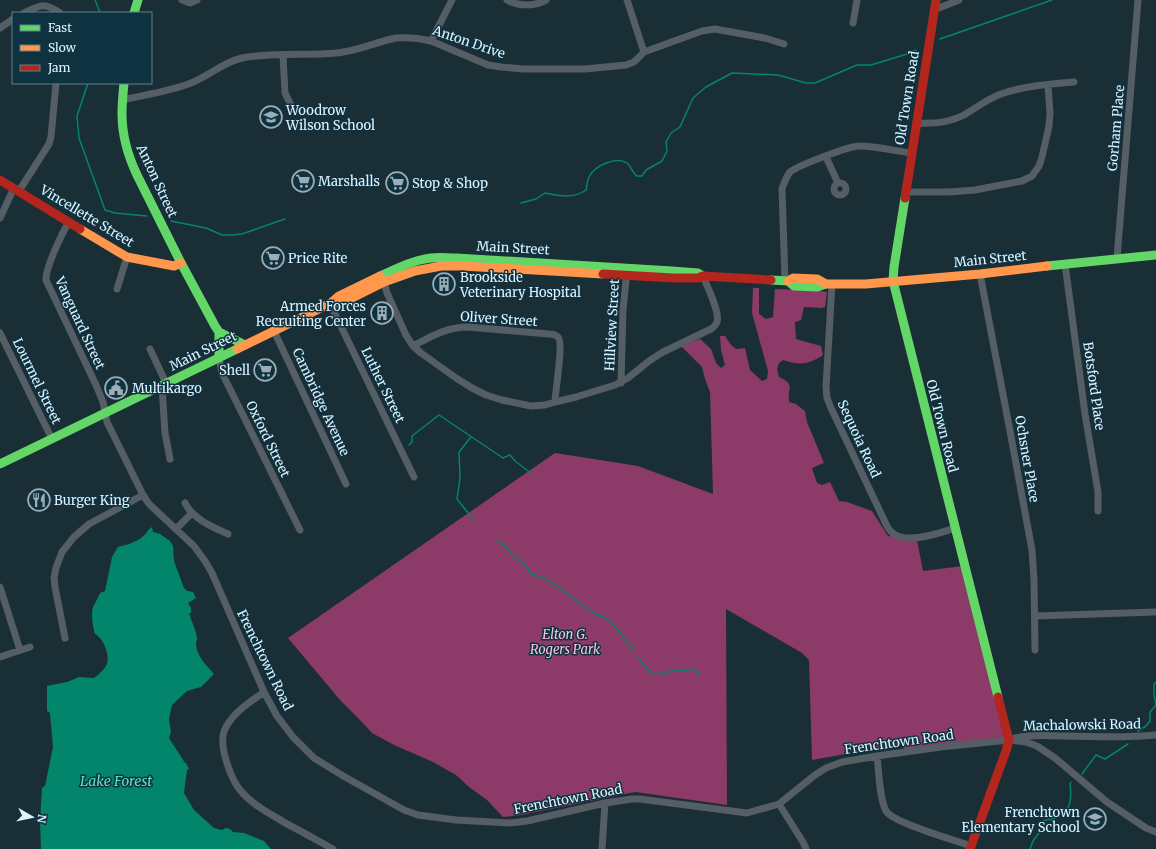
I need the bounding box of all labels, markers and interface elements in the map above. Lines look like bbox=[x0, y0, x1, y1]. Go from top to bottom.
legend bbox=[12, 12, 152, 84]
text: Fast bbox=[48, 20, 72, 35]
street label: Anton Drive bbox=[430, 21, 508, 62]
text: Slow bbox=[48, 40, 77, 55]
street label: Old Town Road bbox=[891, 50, 923, 146]
text: Jam bbox=[47, 60, 71, 75]
street label: Gorham Place bbox=[1104, 84, 1128, 172]
place label: Woodrow Wilson School bbox=[285, 102, 375, 134]
school or university icon: Woodrow Wilson School bbox=[258, 104, 284, 130]
street label: Anton Street bbox=[132, 141, 181, 220]
supermarket icon: Marshalls bbox=[290, 168, 316, 194]
supermarket icon: Stop & Shop bbox=[384, 170, 410, 196]
place label: Marshalls bbox=[318, 173, 380, 190]
place label: Stop & Shop bbox=[412, 175, 488, 192]
street label: Vincellette Street bbox=[36, 181, 137, 251]
street label: Main Street bbox=[476, 238, 550, 258]
supermarket icon: Price Rite bbox=[260, 245, 286, 271]
street label: Main Street bbox=[953, 247, 1027, 271]
place label: Price Rite bbox=[288, 250, 348, 267]
place label: Brookside Veterinary Hospital bbox=[459, 269, 581, 301]
building icon: Brookside Veterinary Hospital bbox=[431, 271, 457, 297]
street label: Vanguard Street bbox=[51, 273, 109, 372]
street label: Hillview Street bbox=[601, 279, 623, 371]
place label: Armed Forces Recruiting Center bbox=[256, 298, 366, 330]
building icon: Armed Forces Recruiting Center bbox=[369, 300, 395, 326]
street label: Oliver Street bbox=[460, 308, 538, 330]
street label: Main Street bbox=[166, 327, 240, 375]
street label: Lourmel Street bbox=[9, 335, 65, 427]
street label: Botsford Place bbox=[1079, 341, 1109, 432]
street label: Luther Street bbox=[357, 344, 409, 426]
street label: Cambridge Avenue bbox=[289, 345, 354, 459]
supermarket icon: Shell bbox=[252, 357, 278, 383]
place label: Shell bbox=[219, 362, 250, 379]
public building icon: Multikargo bbox=[103, 375, 129, 401]
street label: Old Town Road bbox=[922, 378, 962, 474]
place label: Multikargo bbox=[132, 380, 202, 397]
street label: Sequoia Road bbox=[834, 397, 885, 481]
street label: Oxford Street bbox=[242, 398, 294, 480]
street label: Ochsner Place bbox=[1011, 414, 1043, 504]
restaurant icon: Burger King bbox=[26, 487, 52, 513]
place label: Burger King bbox=[54, 492, 130, 509]
street label: Frenchtown Road bbox=[233, 607, 297, 713]
park label: Elton G. Rogers Park bbox=[530, 626, 600, 658]
street label: Machalowski Road bbox=[1023, 715, 1141, 735]
street label: Frenchtown Road bbox=[843, 726, 955, 758]
water label: Lake Forest bbox=[80, 772, 152, 790]
street label: Frenchtown Road bbox=[512, 780, 624, 818]
north arrow bbox=[12, 797, 52, 837]
place label: Frenchtown Elementary School bbox=[962, 804, 1080, 836]
school or university icon: Frenchtown Elementary School bbox=[1082, 806, 1108, 832]
text: N bbox=[34, 813, 49, 824]

